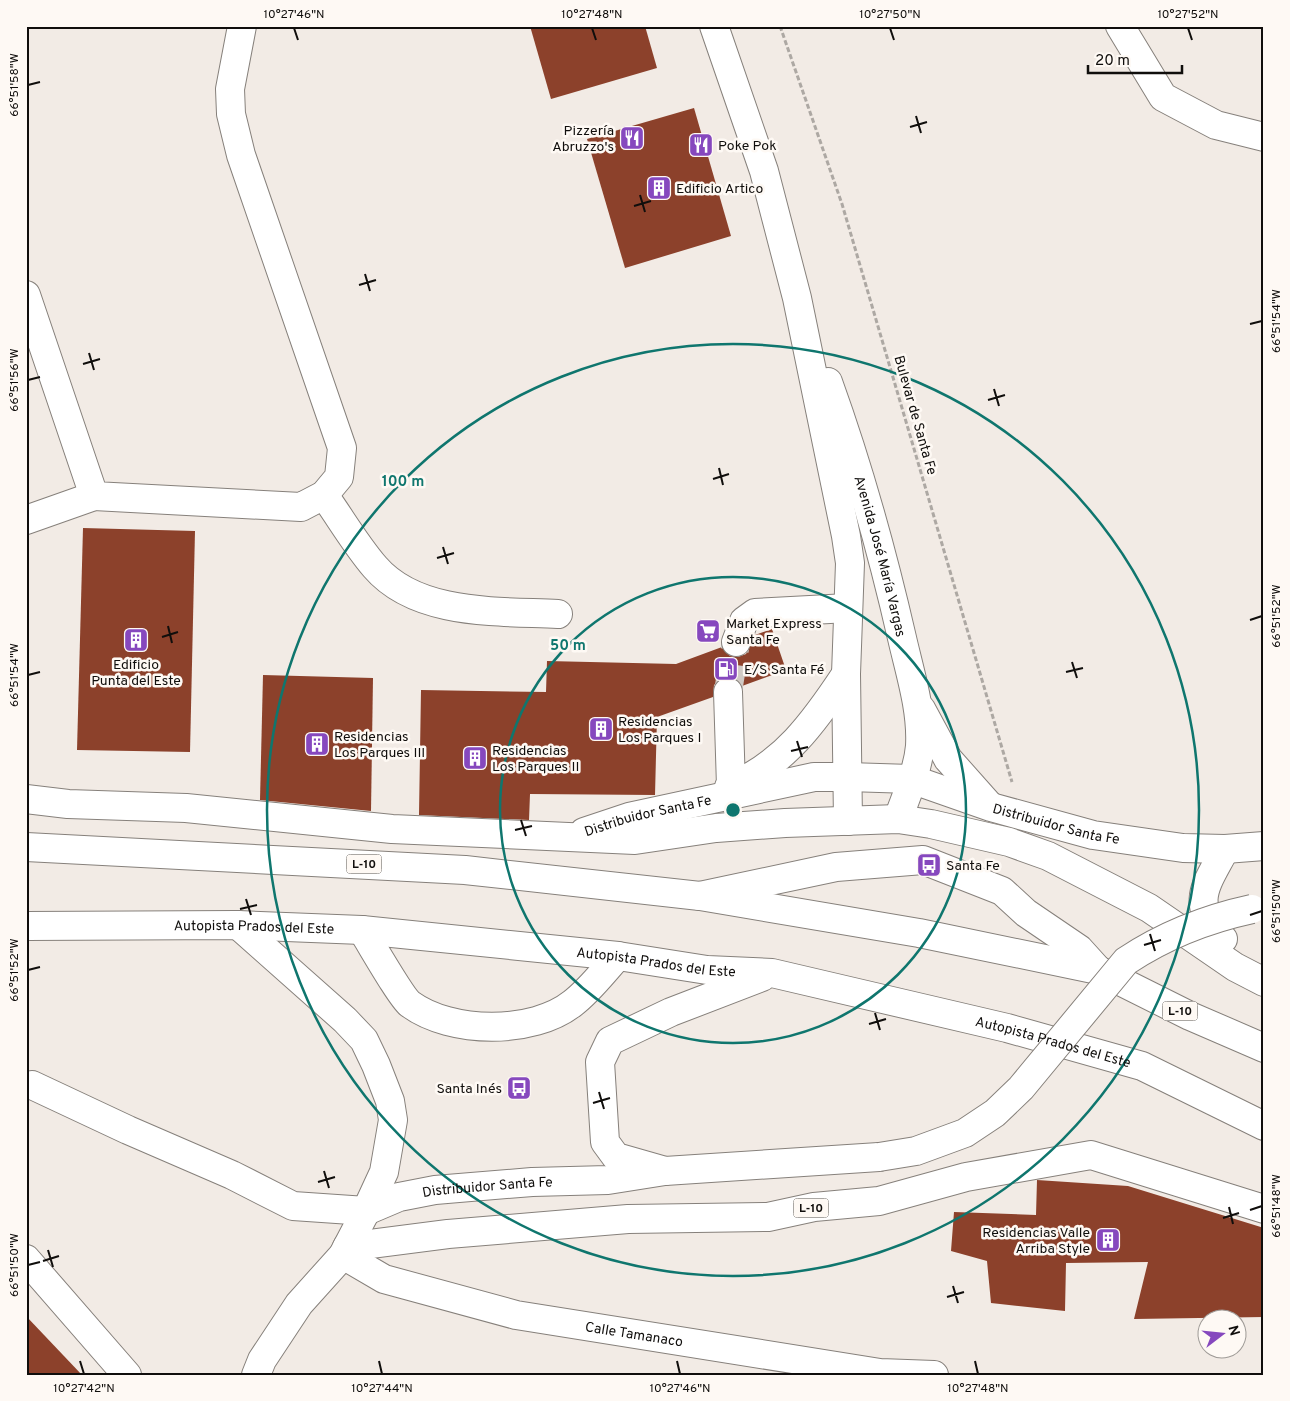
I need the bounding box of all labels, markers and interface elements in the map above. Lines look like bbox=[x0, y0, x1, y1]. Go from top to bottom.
text: 10°27'46"N bbox=[263, 7, 325, 23]
text: 10°27'48"N bbox=[561, 7, 623, 23]
text: 10°27'50"N bbox=[859, 7, 921, 23]
text: 10°27'52"N bbox=[1157, 7, 1219, 23]
scale bar bbox=[1088, 42, 1181, 74]
text: 20 m bbox=[1095, 52, 1130, 71]
text: 66°51'58"W bbox=[7, 53, 23, 117]
place label: Pizzería Abruzzo's bbox=[552, 123, 614, 156]
restaurant icon: Pizzería Abruzzo's bbox=[619, 125, 645, 151]
restaurant icon: Poke Pok bbox=[688, 132, 714, 158]
place label: Poke Pok bbox=[718, 138, 777, 155]
building icon: Edificio Artico bbox=[646, 175, 672, 201]
place label: Edificio Artico bbox=[676, 181, 763, 198]
text: 66°51'54"W bbox=[1269, 289, 1285, 353]
text: 66°51'56"W bbox=[7, 348, 23, 412]
street label: Bulevar de Santa Fe bbox=[889, 354, 940, 477]
text: 100 m bbox=[382, 473, 424, 492]
street label: Avenida José María Vargas bbox=[850, 474, 909, 639]
text: 66°51'52"W bbox=[1269, 584, 1285, 648]
place label: Market Express Santa Fe bbox=[726, 616, 822, 649]
supermarket icon: Market Express Santa Fe bbox=[695, 618, 721, 644]
building icon: Edificio Punta del Este bbox=[123, 627, 149, 653]
text: 50 m bbox=[550, 637, 586, 656]
text: 66°51'54"W bbox=[7, 643, 23, 707]
fuel station icon: E/S Santa Fé bbox=[713, 656, 739, 682]
place label: Edificio Punta del Este bbox=[91, 657, 181, 690]
place label: E/S Santa Fé bbox=[744, 662, 824, 679]
place label: Residencias Los Parques I bbox=[618, 714, 701, 747]
building icon: Residencias Los Parques I bbox=[588, 716, 614, 742]
place label: Residencias Los Parques III bbox=[334, 729, 425, 762]
building icon: Residencias Los Parques III bbox=[304, 731, 330, 757]
place label: Residencias Los Parques II bbox=[492, 743, 579, 776]
building icon: Residencias Los Parques II bbox=[462, 745, 488, 771]
street label: Distribuidor Santa Fe bbox=[582, 792, 713, 841]
centre of rings bbox=[724, 801, 742, 819]
street label: Distribuidor Santa Fe bbox=[990, 801, 1121, 849]
bus stop icon: Santa Fe bbox=[916, 852, 942, 878]
road number: L-10 bbox=[346, 854, 382, 874]
place label: Santa Fe bbox=[946, 858, 1000, 875]
text: 66°51'50"W bbox=[1269, 879, 1285, 943]
street label: Autopista Prados del Este bbox=[174, 918, 335, 939]
text: 66°51'52"W bbox=[7, 938, 23, 1002]
street label: Autopista Prados del Este bbox=[575, 945, 736, 981]
road number: L-10 bbox=[1162, 1001, 1198, 1020]
street label: Autopista Prados del Este bbox=[973, 1014, 1132, 1072]
bus stop icon: Santa Inés bbox=[506, 1075, 532, 1101]
place label: Santa Inés bbox=[436, 1081, 502, 1098]
street label: Distribuidor Santa Fe bbox=[421, 1174, 553, 1202]
text: 66°51'48"W bbox=[1269, 1174, 1285, 1238]
road number: L-10 bbox=[794, 1198, 828, 1218]
place label: Residencias Valle Arriba Style bbox=[982, 1225, 1090, 1258]
building icon: Residencias Valle Arriba Style bbox=[1095, 1227, 1121, 1253]
text: 66°51'50"W bbox=[7, 1233, 23, 1297]
north arrow bbox=[1198, 1308, 1248, 1358]
street label: Calle Tamanaco bbox=[584, 1319, 684, 1352]
text: N bbox=[1223, 1324, 1243, 1338]
text: 10°27'42"N bbox=[53, 1381, 115, 1397]
text: 10°27'44"N bbox=[351, 1381, 413, 1397]
text: 10°27'46"N bbox=[649, 1381, 711, 1397]
text: 10°27'48"N bbox=[947, 1381, 1009, 1397]

